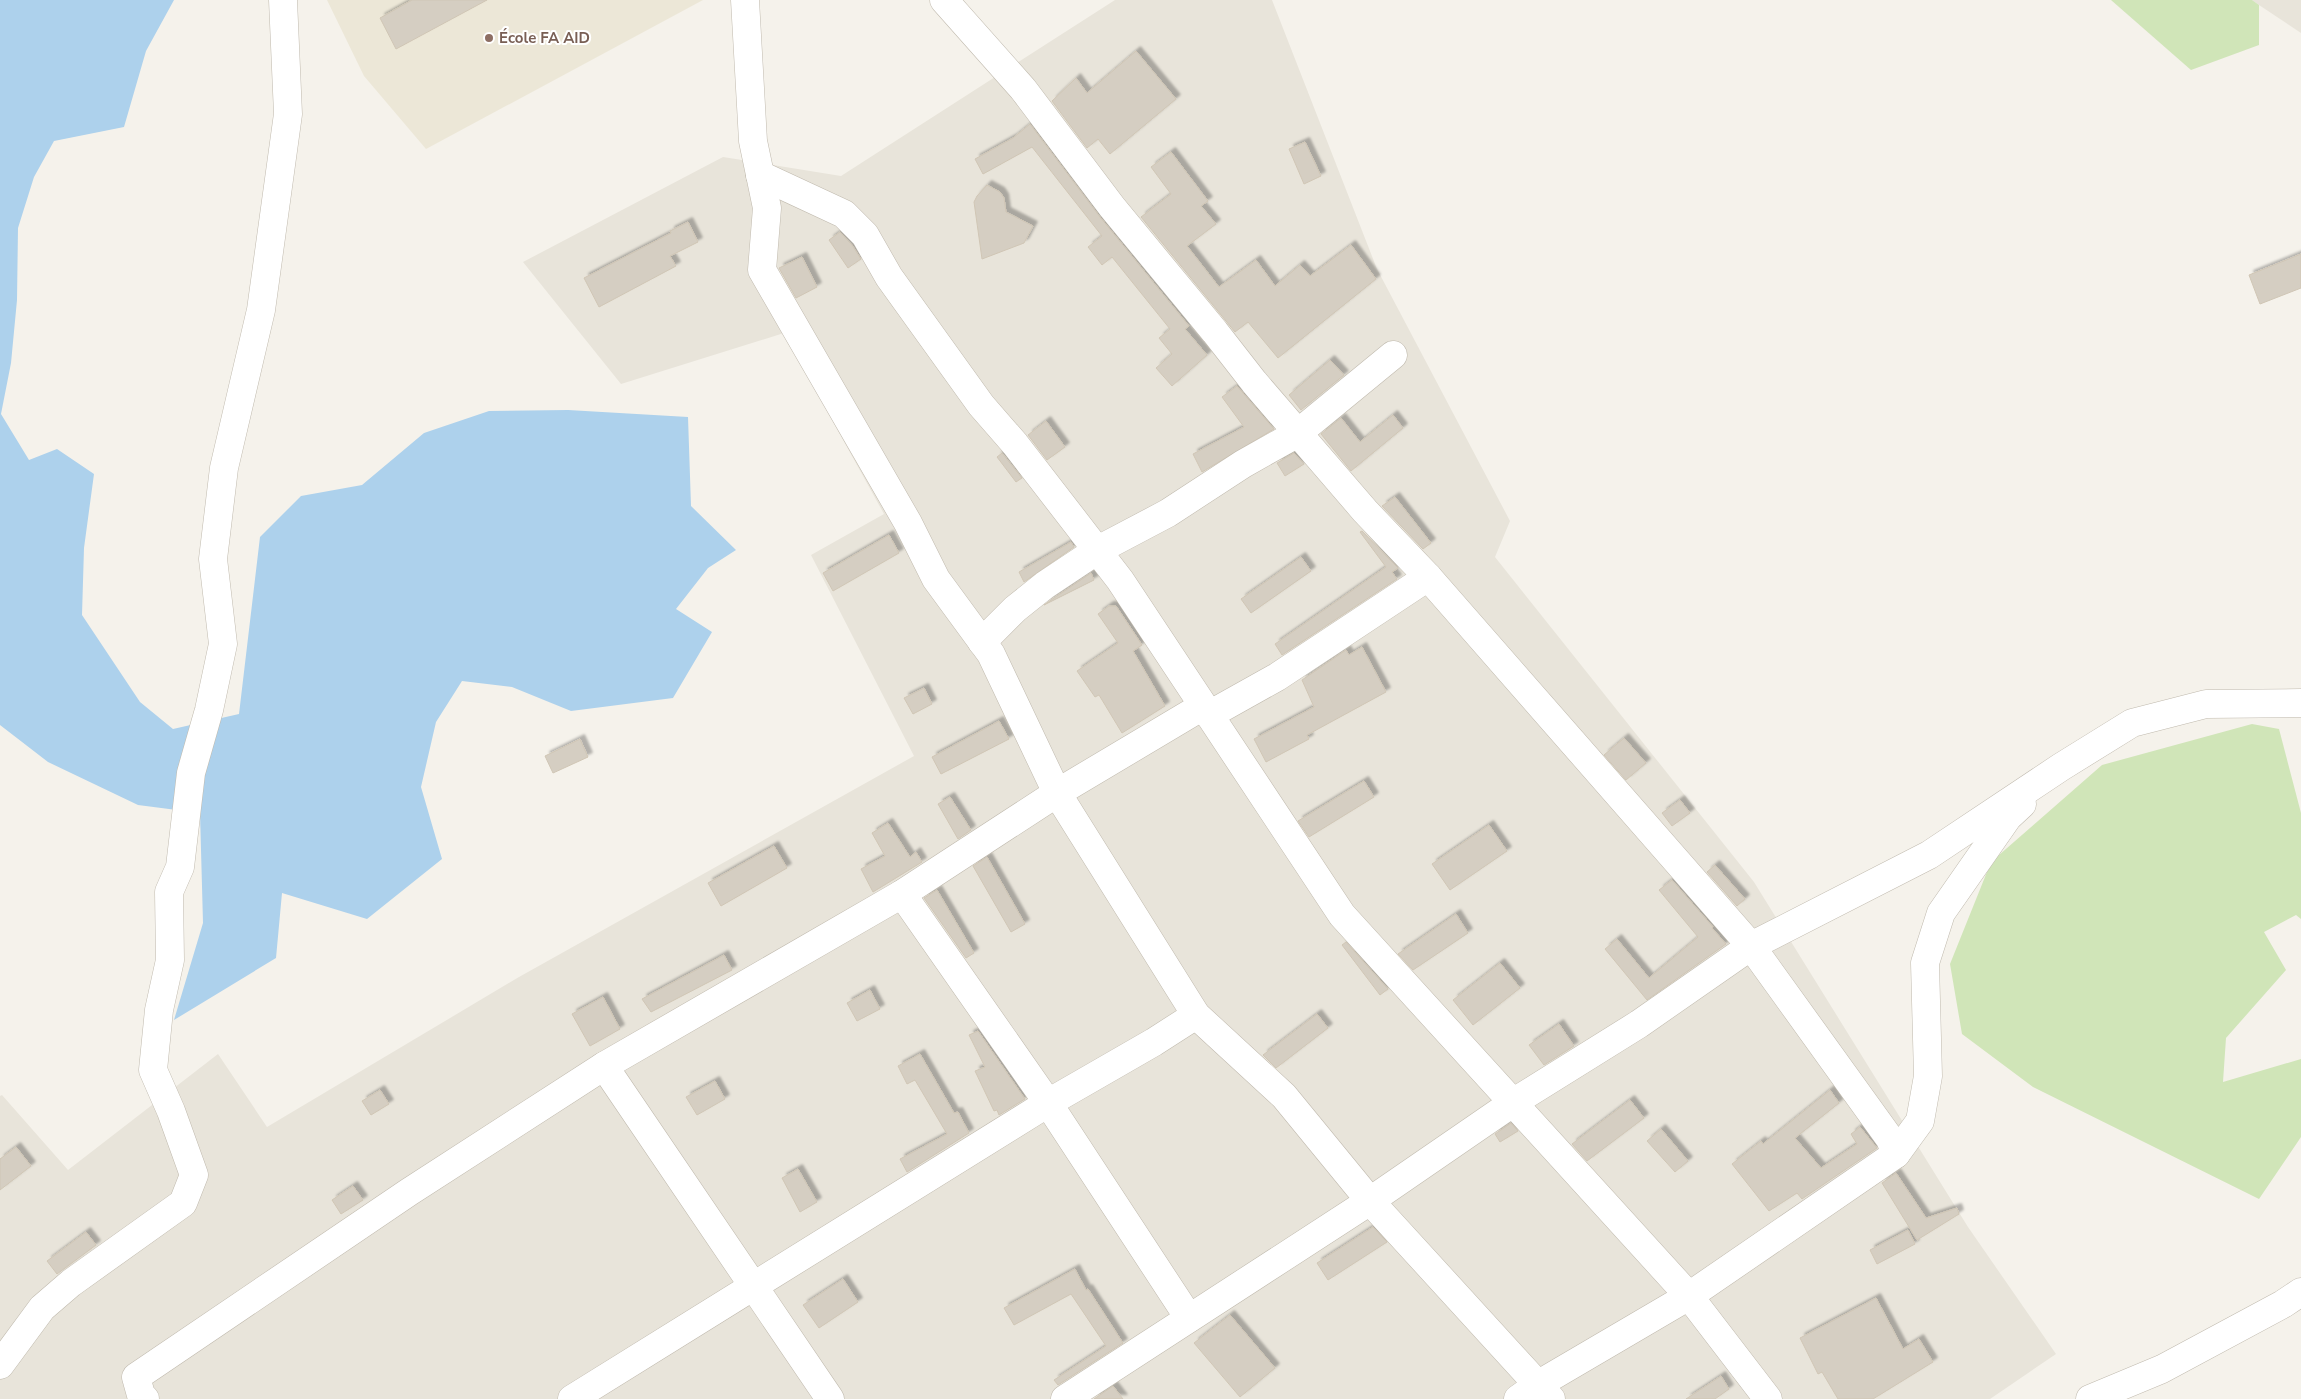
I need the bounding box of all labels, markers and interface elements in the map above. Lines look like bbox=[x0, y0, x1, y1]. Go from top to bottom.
place label: École FA AID bbox=[499, 28, 590, 48]
marker: École FA AID bbox=[483, 32, 495, 44]

